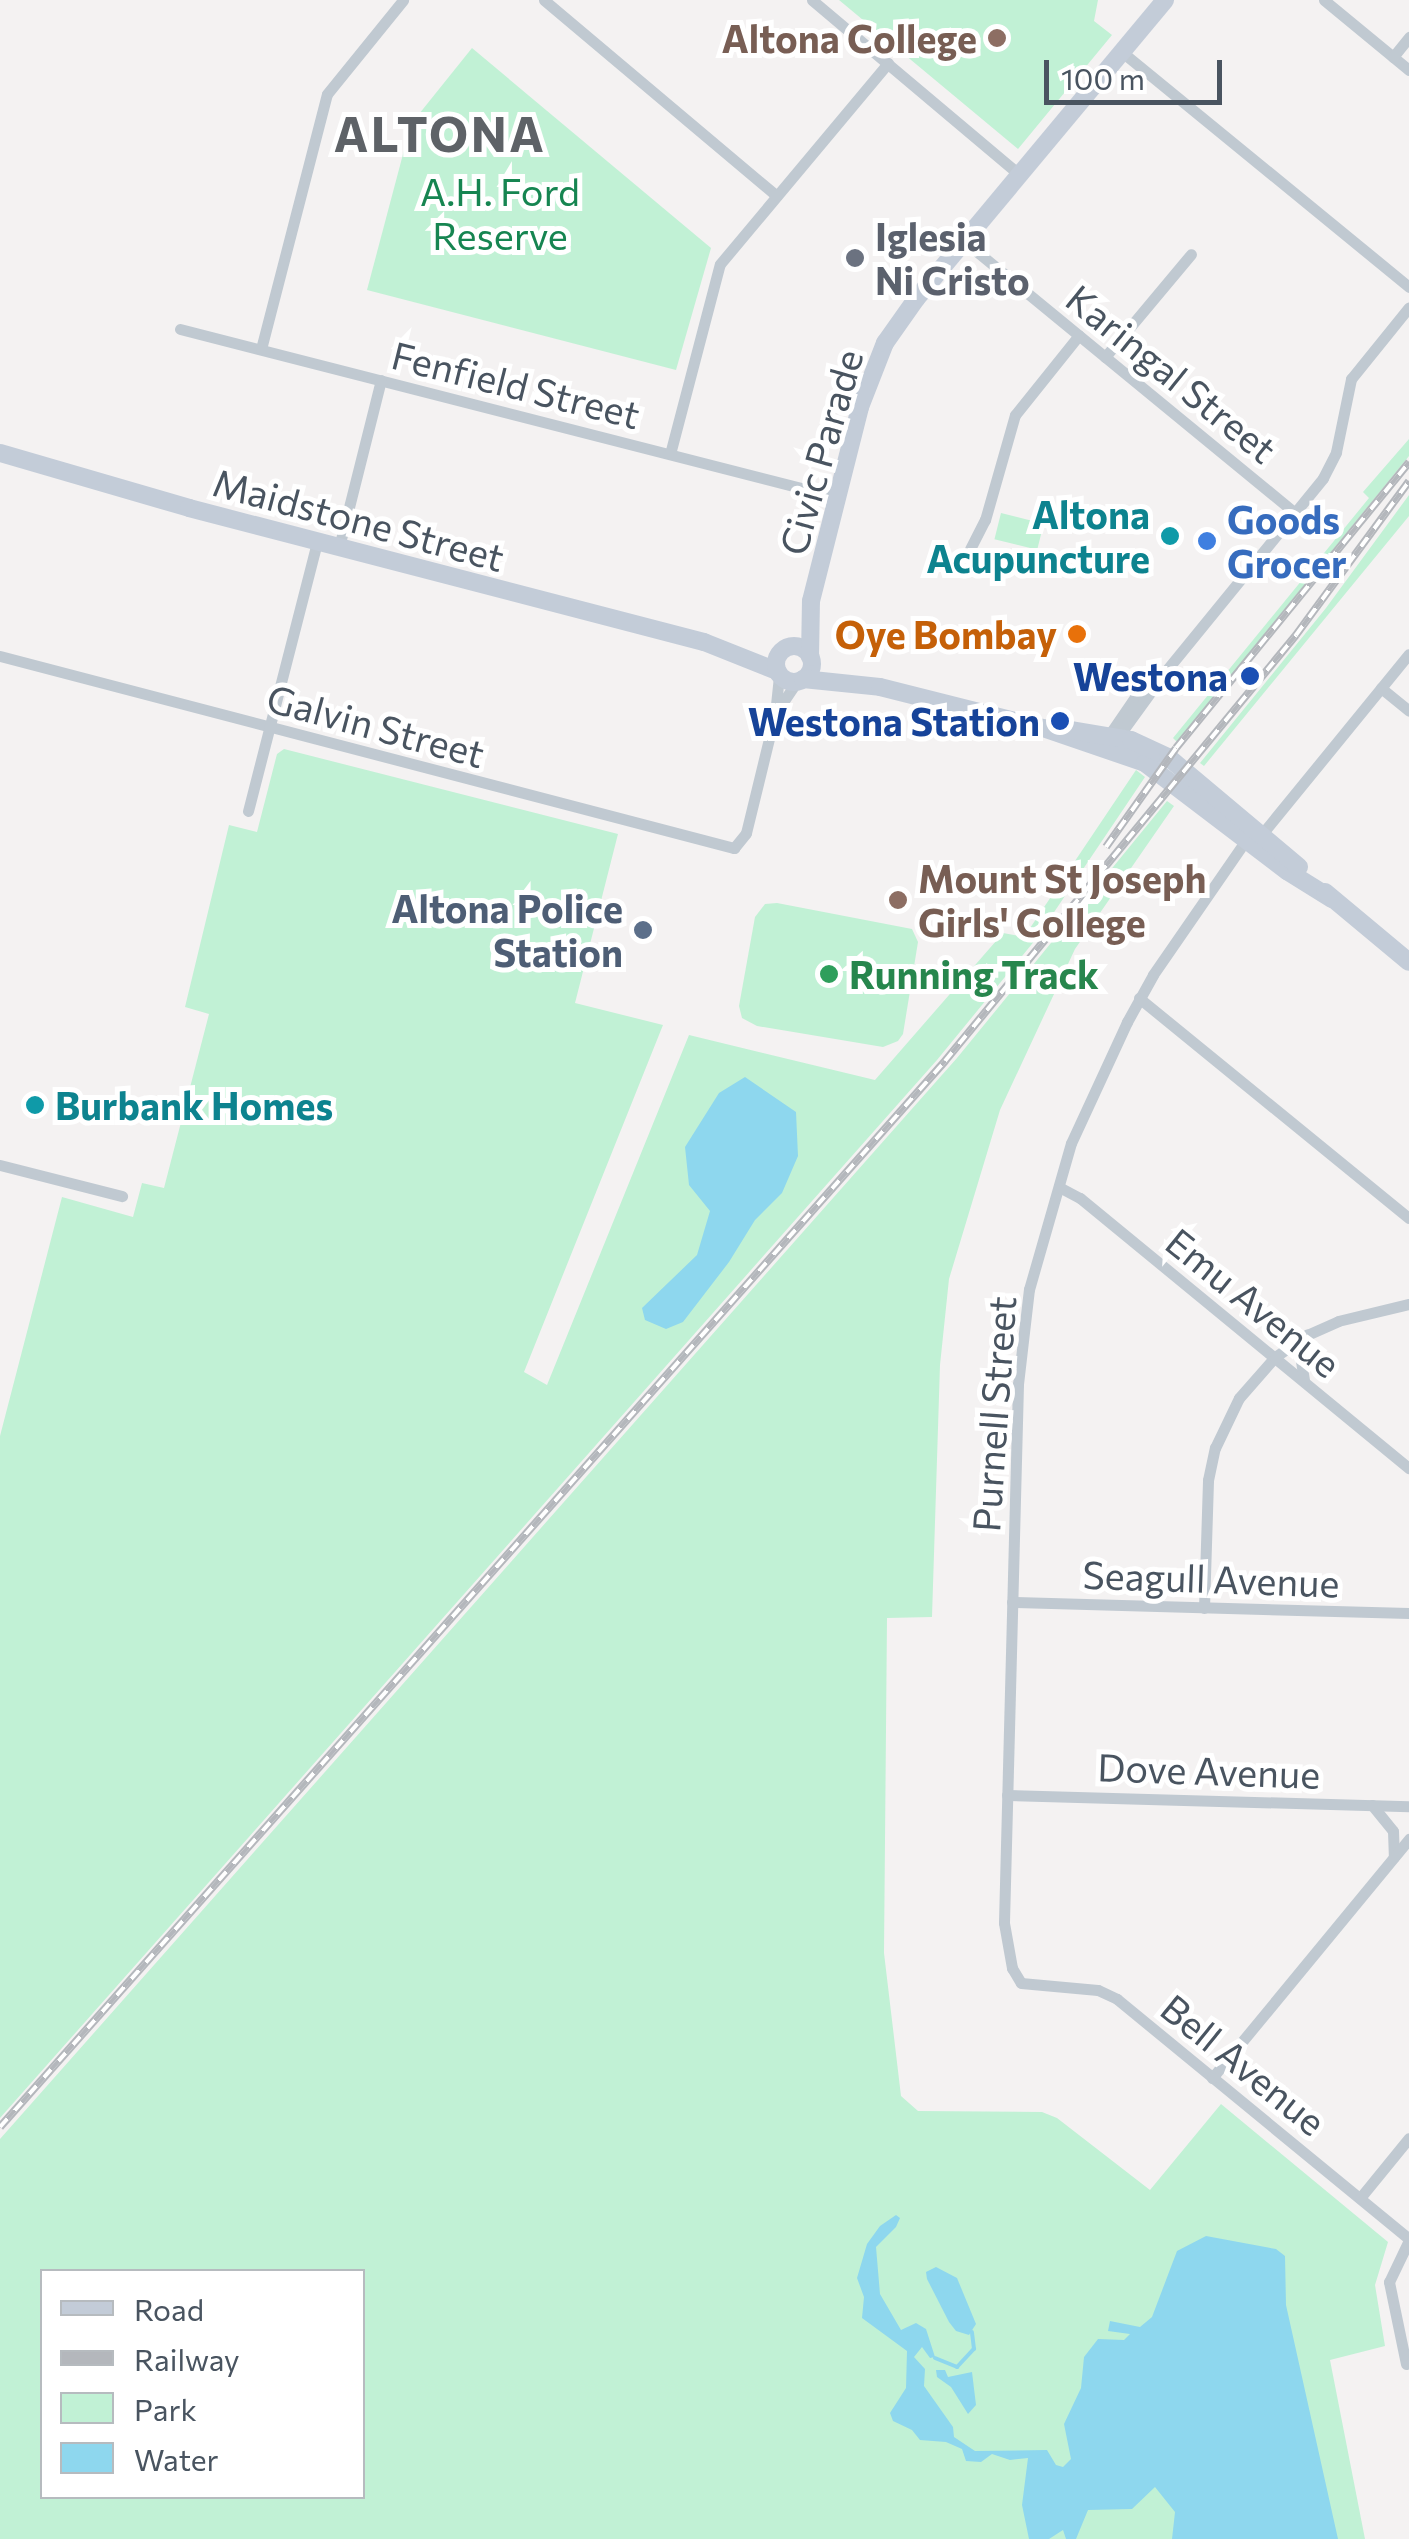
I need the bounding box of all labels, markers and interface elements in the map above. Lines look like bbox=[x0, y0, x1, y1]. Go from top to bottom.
place label: Altona College bbox=[722, 15, 977, 61]
marker: Altona College bbox=[986, 27, 1008, 49]
scale bar bbox=[1049, 40, 1226, 102]
text: 100 m bbox=[1061, 59, 1145, 96]
district label: ALTONA bbox=[334, 104, 546, 162]
park label: A.H. Ford Reserve bbox=[420, 168, 580, 258]
place label: Iglesia Ni Cristo bbox=[875, 213, 1030, 302]
marker: Iglesia Ni Cristo bbox=[844, 247, 866, 269]
street label: Karingal Street bbox=[1058, 275, 1286, 471]
street label: Fenfield Street bbox=[387, 331, 645, 437]
street label: Civic Parade bbox=[769, 344, 871, 560]
street label: Maidstone Street bbox=[209, 458, 509, 580]
place label: Altona Acupuncture bbox=[926, 491, 1150, 580]
place label: Goods Grocer bbox=[1227, 496, 1347, 586]
marker: Altona Acupuncture bbox=[1159, 525, 1181, 547]
marker: Goods Grocer bbox=[1196, 530, 1218, 552]
place label: Oye Bombay bbox=[835, 611, 1057, 657]
marker: Oye Bombay bbox=[1066, 623, 1088, 645]
place label: Westona bbox=[1073, 653, 1228, 699]
marker: Westona bbox=[1237, 663, 1263, 689]
street label: Galvin Street bbox=[262, 674, 490, 776]
place label: Westona Station bbox=[748, 698, 1040, 744]
marker: Westona Station bbox=[1049, 710, 1071, 732]
place label: Mount St Joseph Girls' College bbox=[918, 855, 1206, 944]
place label: Altona Police Station bbox=[391, 885, 623, 974]
marker: Mount St Joseph Girls' College bbox=[887, 889, 909, 911]
marker: Altona Police Station bbox=[632, 919, 654, 941]
place label: Running Track bbox=[849, 951, 1099, 997]
marker: Running Track bbox=[818, 963, 840, 985]
place label: Burbank Homes bbox=[55, 1082, 333, 1128]
marker: Burbank Homes bbox=[24, 1094, 46, 1116]
street label: Emu Avenue bbox=[1158, 1218, 1350, 1386]
street label: Purnell Street bbox=[962, 1295, 1024, 1533]
street label: Seagull Avenue bbox=[1082, 1551, 1340, 1605]
street label: Dove Avenue bbox=[1097, 1743, 1321, 1797]
street label: Bell Avenue bbox=[1153, 1984, 1335, 2144]
legend bbox=[40, 2269, 365, 2499]
text: Road bbox=[134, 2290, 204, 2327]
text: Railway bbox=[134, 2340, 240, 2377]
text: Park bbox=[134, 2390, 197, 2427]
text: Water bbox=[134, 2440, 219, 2477]

